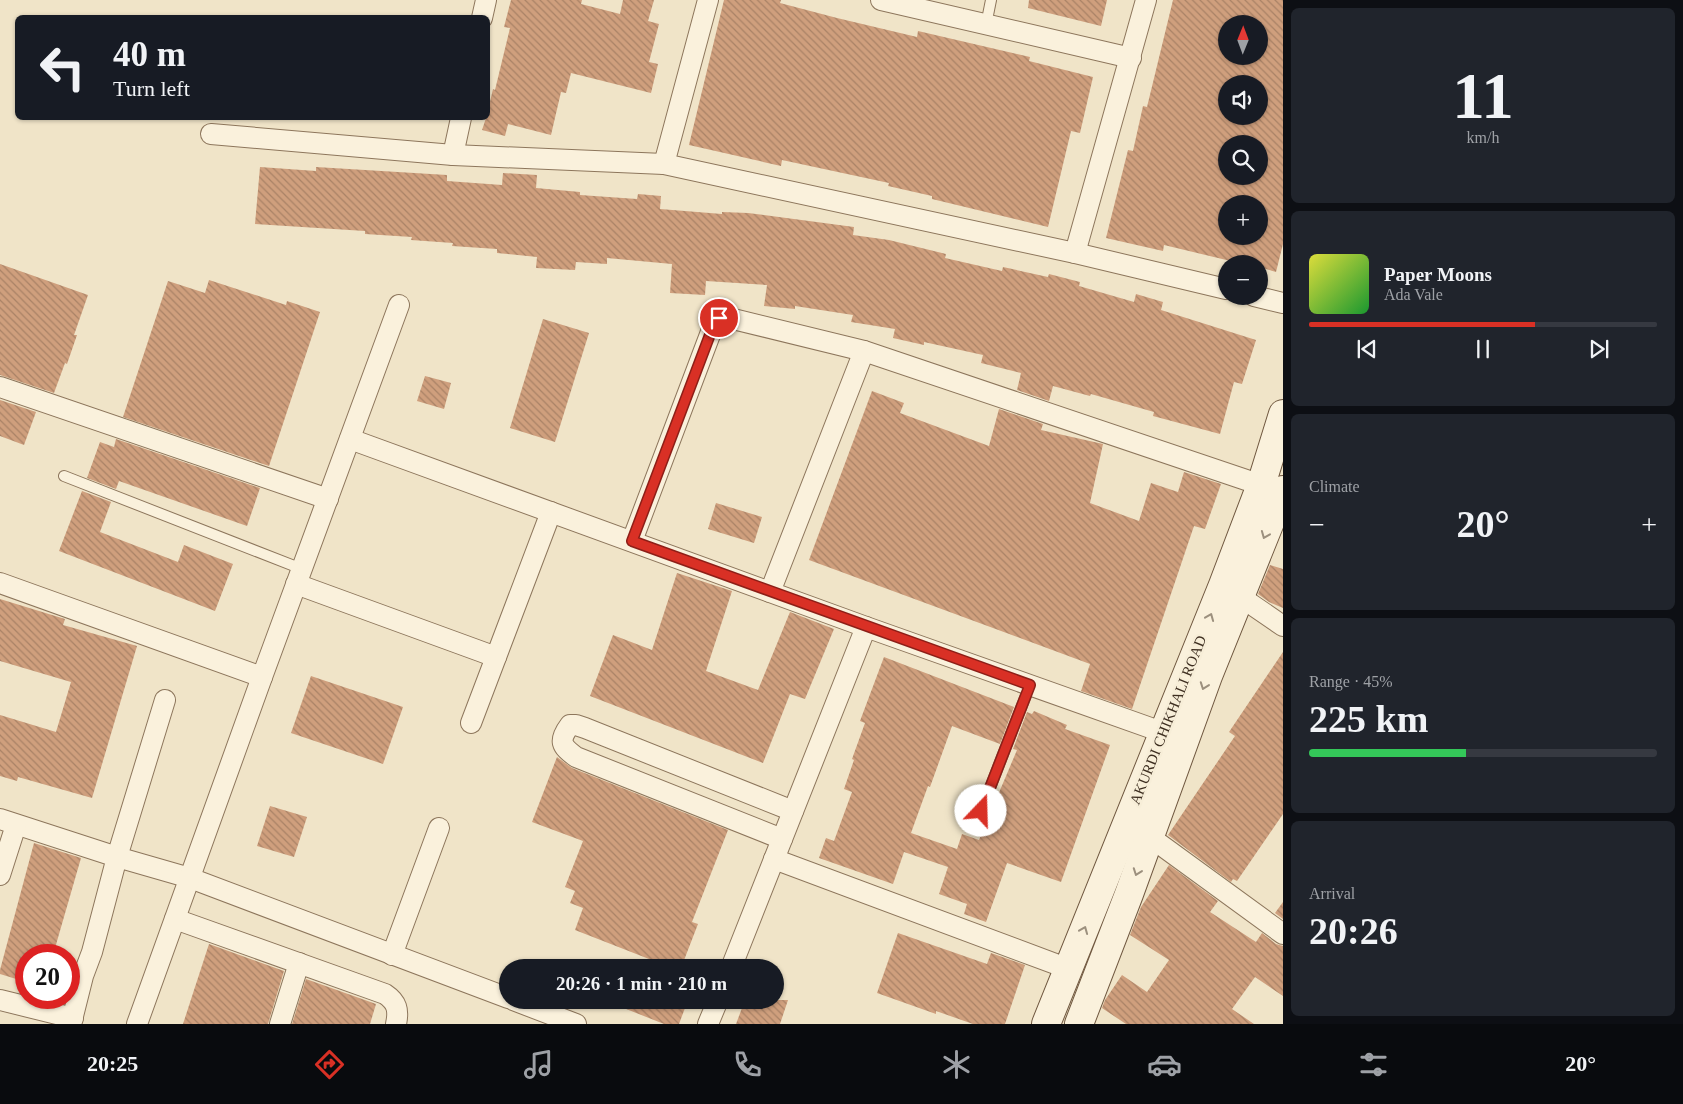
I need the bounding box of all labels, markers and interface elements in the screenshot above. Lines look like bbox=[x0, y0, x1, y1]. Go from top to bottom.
north arrow bbox=[1218, 15, 1268, 65]
map controls bbox=[1218, 15, 1268, 305]
icon: left bbox=[30, 35, 95, 100]
text: 40 m bbox=[113, 35, 186, 74]
text: 11 bbox=[1452, 60, 1514, 132]
button: sound bbox=[1218, 75, 1268, 125]
text: Turn left bbox=[113, 76, 190, 101]
text: km/h bbox=[1467, 129, 1499, 146]
button: search bbox=[1218, 135, 1268, 185]
button: + bbox=[1218, 195, 1268, 245]
button: − bbox=[1218, 255, 1268, 305]
text: Paper Moons bbox=[1384, 264, 1492, 285]
text: Ada Vale bbox=[1384, 286, 1443, 303]
pin bbox=[698, 297, 740, 339]
icon: arrive bbox=[705, 304, 733, 332]
icon: previous bbox=[1353, 335, 1381, 363]
icon: pause bbox=[1469, 335, 1497, 363]
icon: next bbox=[1585, 335, 1613, 363]
text: Climate bbox=[1309, 478, 1360, 495]
text: 20° bbox=[1456, 503, 1510, 545]
text: − bbox=[1309, 509, 1325, 540]
text: + bbox=[1641, 509, 1657, 540]
one-way arrow bbox=[1261, 530, 1271, 539]
one-way arrow bbox=[1204, 613, 1214, 622]
street label: AKURDI CHIKHALI ROAD bbox=[1127, 633, 1209, 807]
text: Range · 45% bbox=[1309, 673, 1393, 690]
one-way arrow bbox=[1200, 681, 1210, 690]
text: 225 km bbox=[1309, 698, 1428, 740]
position arrow bbox=[954, 784, 1006, 836]
one-way arrow bbox=[1133, 867, 1143, 876]
text: Arrival bbox=[1309, 885, 1355, 902]
text: 20:26 bbox=[1309, 910, 1398, 952]
one-way arrow bbox=[1078, 926, 1088, 935]
speed limit sign: 20 bbox=[15, 944, 80, 1009]
text: 20:26 · 1 min · 210 m bbox=[556, 973, 727, 994]
icon: directions bbox=[312, 1047, 347, 1082]
icon: music bbox=[521, 1047, 556, 1082]
icon: phone bbox=[730, 1047, 765, 1082]
icon: climate bbox=[939, 1047, 974, 1082]
icon: car bbox=[1147, 1047, 1182, 1082]
icon: filters bbox=[1356, 1047, 1391, 1082]
text: 20:25 bbox=[87, 1051, 138, 1076]
text: 20° bbox=[1565, 1051, 1596, 1076]

